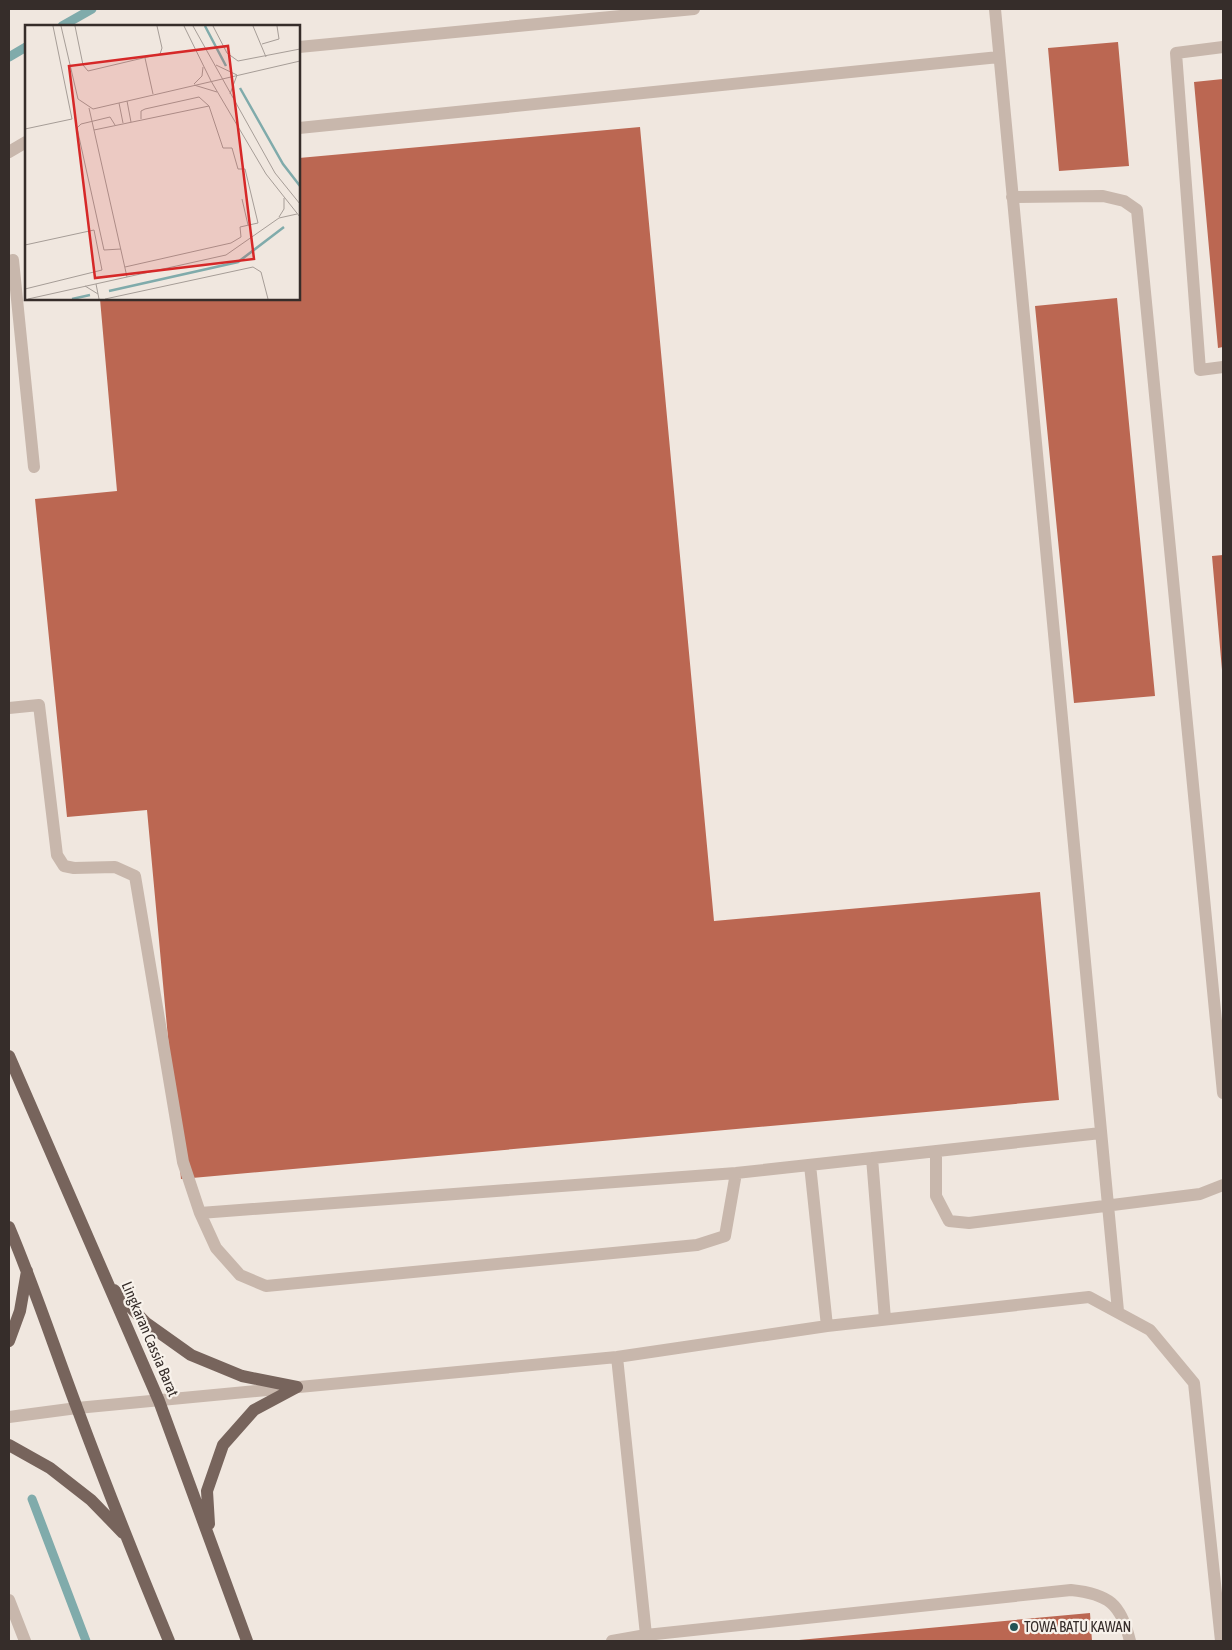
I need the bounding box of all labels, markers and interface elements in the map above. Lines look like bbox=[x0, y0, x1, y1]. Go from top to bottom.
inset map bbox=[25, 25, 300, 300]
street label: Lingkaran Cassia Barat bbox=[119, 1279, 182, 1399]
place label: TOWA BATU KAWAN bbox=[1024, 1618, 1131, 1635]
marker: TOWA BATU KAWAN bbox=[1008, 1621, 1020, 1633]

